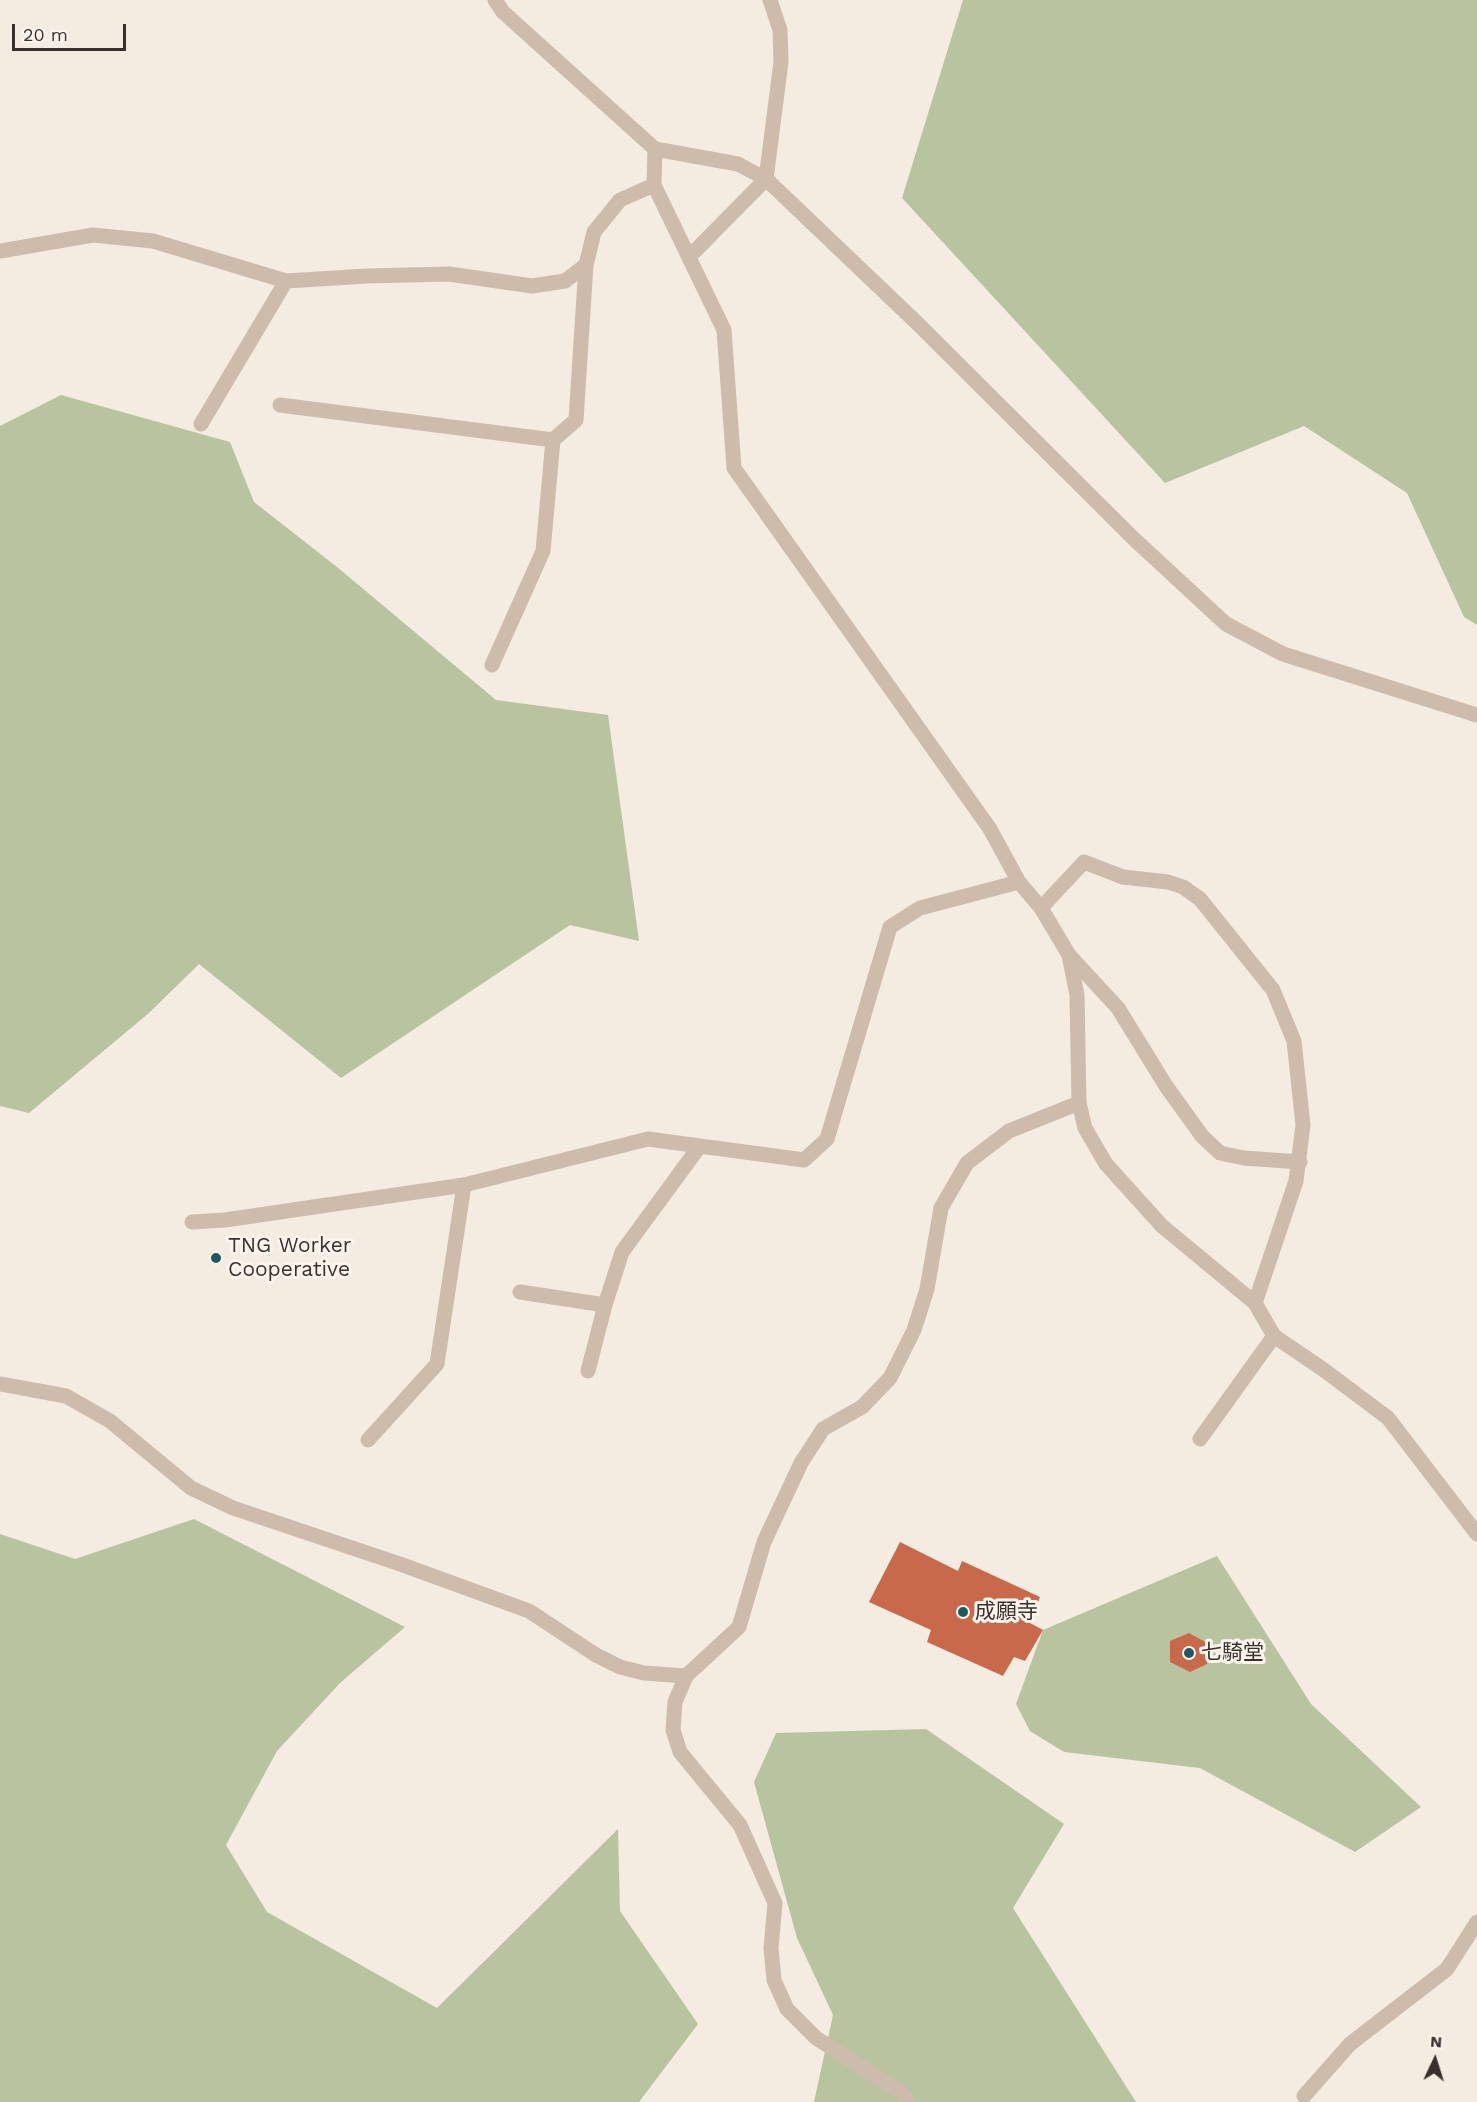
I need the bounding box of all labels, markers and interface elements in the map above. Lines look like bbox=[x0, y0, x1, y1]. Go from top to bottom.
scale bar bbox=[15, 12, 129, 50]
text: 20 m bbox=[23, 24, 68, 45]
place label: TNG Worker Cooperative bbox=[228, 1233, 351, 1283]
marker: TNG Worker Cooperative bbox=[209, 1251, 223, 1265]
place label: 成願寺 bbox=[975, 1599, 1038, 1625]
marker: 成願寺 bbox=[956, 1605, 970, 1619]
place label: 七騎堂 bbox=[1201, 1640, 1264, 1666]
marker: 七騎堂 bbox=[1182, 1646, 1196, 1660]
north arrow bbox=[1405, 2030, 1465, 2090]
text: N bbox=[1430, 2032, 1443, 2051]

